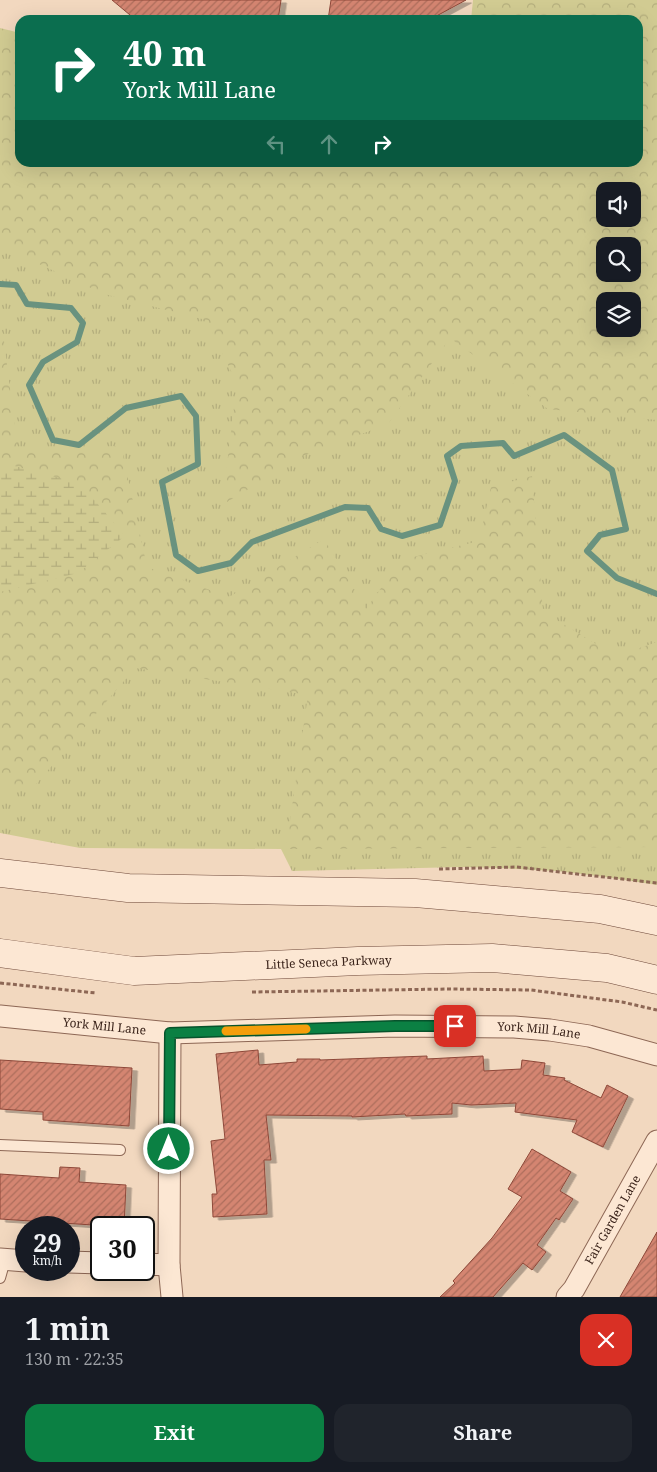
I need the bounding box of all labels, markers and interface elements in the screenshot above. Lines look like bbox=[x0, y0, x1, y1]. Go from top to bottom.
text: 40 m bbox=[123, 29, 206, 76]
icon: right bbox=[40, 35, 105, 100]
text: York Mill Lane bbox=[123, 74, 276, 104]
icon: left bbox=[262, 130, 290, 158]
icon: ahead bbox=[315, 130, 343, 158]
icon: right bbox=[368, 130, 396, 158]
map controls bbox=[596, 182, 641, 337]
button: sound bbox=[596, 182, 641, 227]
button: search bbox=[596, 237, 641, 282]
button: layers bbox=[596, 292, 641, 337]
street label: Little Seneca Parkway bbox=[265, 951, 392, 973]
pin bbox=[434, 1005, 476, 1047]
icon: arrive bbox=[441, 1012, 469, 1040]
street label: York Mill Lane bbox=[61, 1013, 147, 1039]
street label: York Mill Lane bbox=[496, 1018, 582, 1043]
position arrow bbox=[142, 1122, 194, 1174]
street label: Fair Garden Lane bbox=[580, 1172, 644, 1267]
speed limit sign: 30 bbox=[90, 1216, 155, 1281]
text: 29 bbox=[33, 1225, 62, 1259]
text: km/h bbox=[33, 1252, 62, 1269]
text: 1 min bbox=[25, 1308, 110, 1349]
button: close bbox=[580, 1314, 632, 1366]
text: 130 m · 22:35 bbox=[25, 1348, 124, 1370]
button: Exit bbox=[25, 1404, 324, 1462]
button: Share bbox=[334, 1404, 632, 1462]

